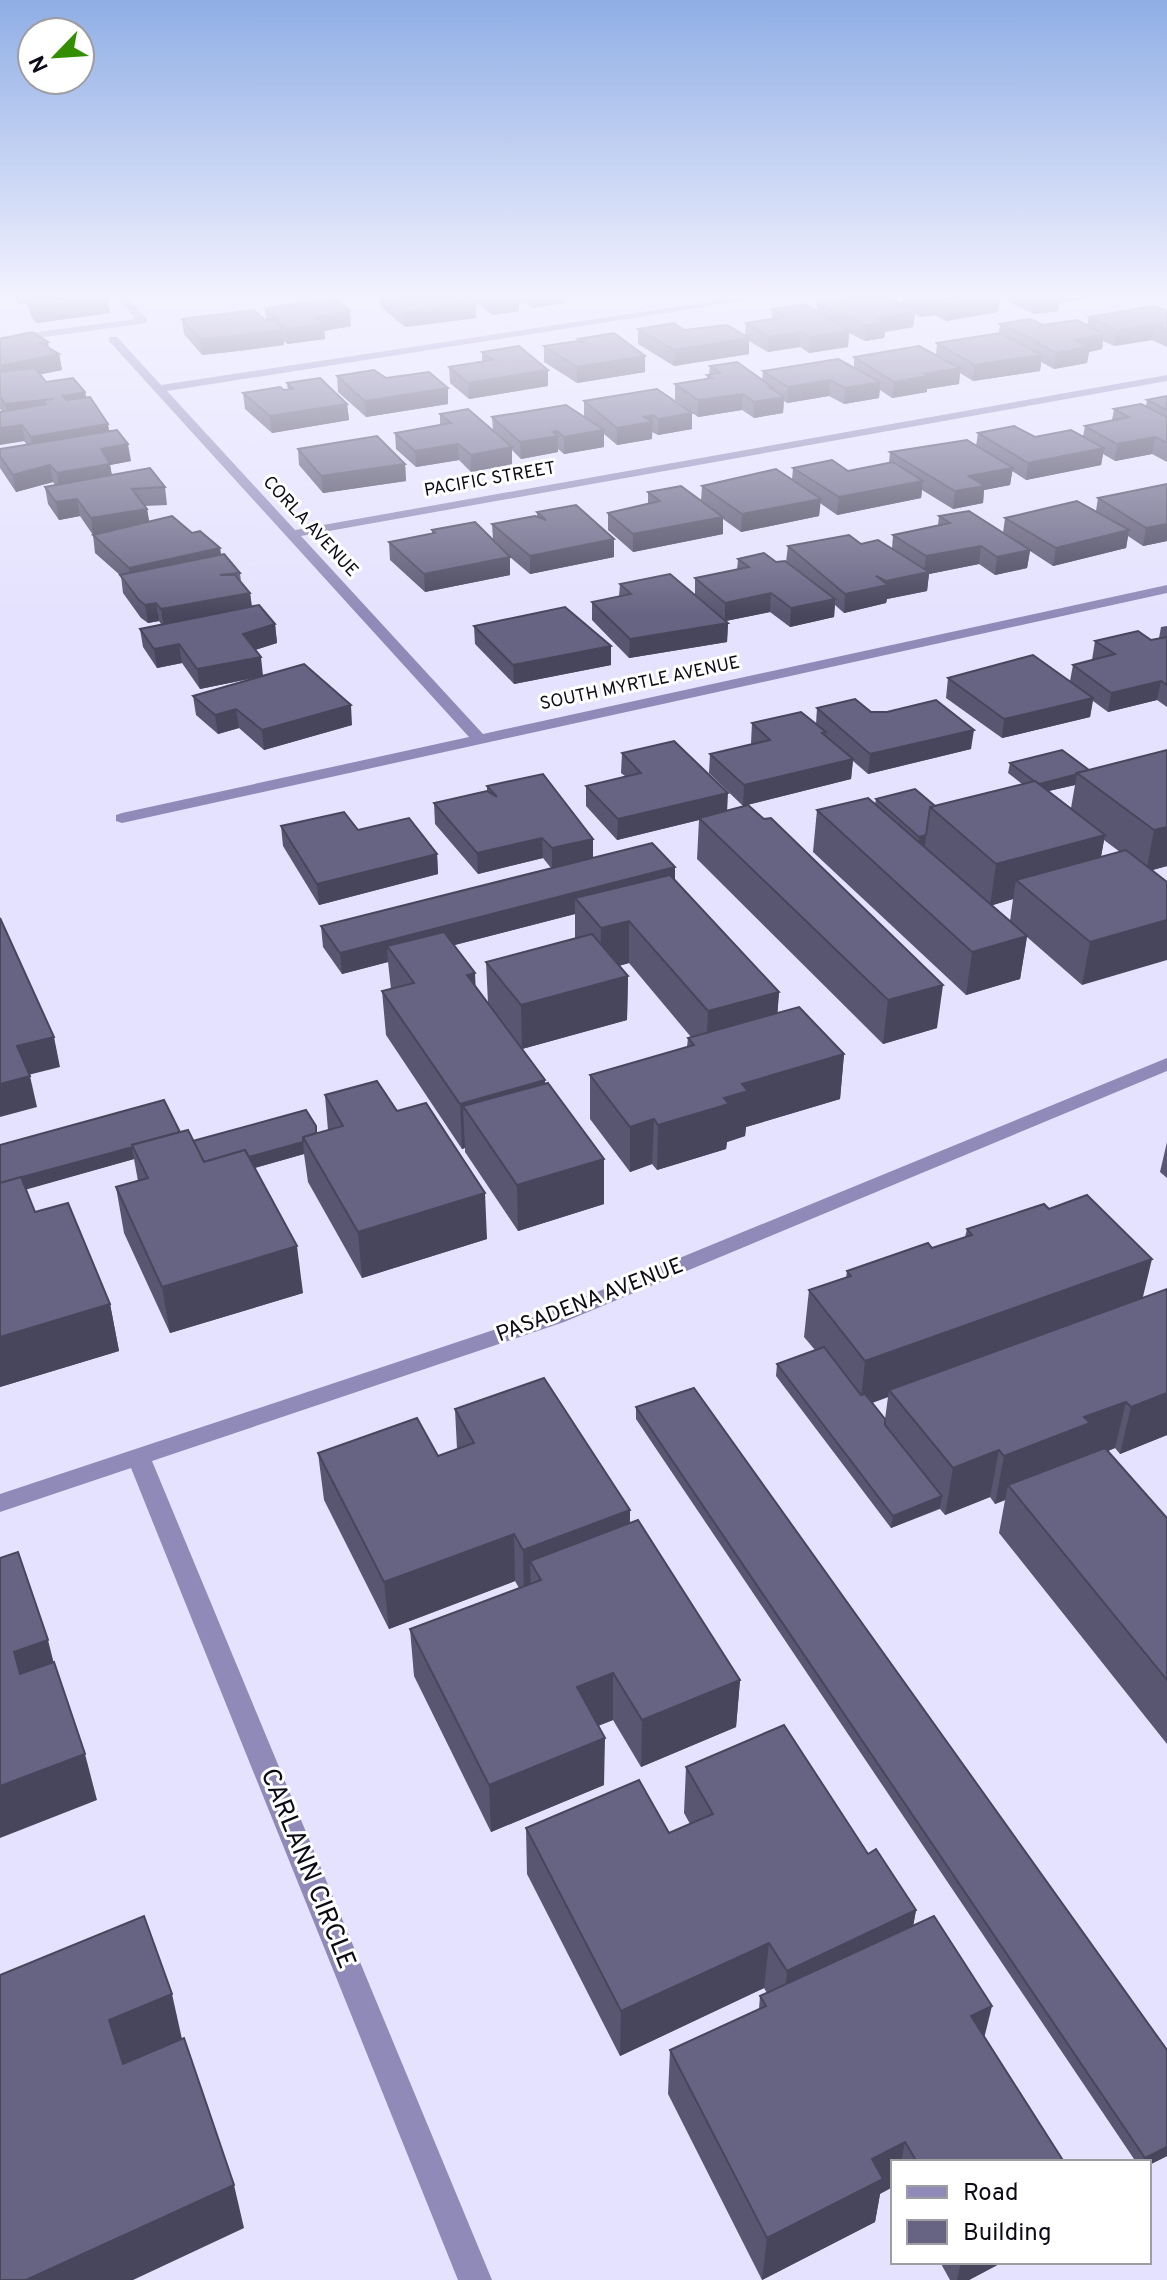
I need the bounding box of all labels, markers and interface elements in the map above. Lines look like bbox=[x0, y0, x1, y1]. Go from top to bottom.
north arrow bbox=[16, 16, 96, 96]
text: N bbox=[25, 51, 56, 76]
street label: PACIFIC STREET bbox=[422, 457, 558, 503]
street label: CORLA AVENUE bbox=[257, 471, 363, 583]
street label: SOUTH MYRTLE AVENUE bbox=[538, 652, 742, 716]
street label: PASADENA AVENUE bbox=[493, 1253, 687, 1349]
street label: CARLANN CIRCLE bbox=[252, 1764, 362, 1974]
legend bbox=[891, 2160, 1151, 2264]
text: Road bbox=[963, 2179, 1019, 2209]
text: Building bbox=[963, 2219, 1052, 2249]

